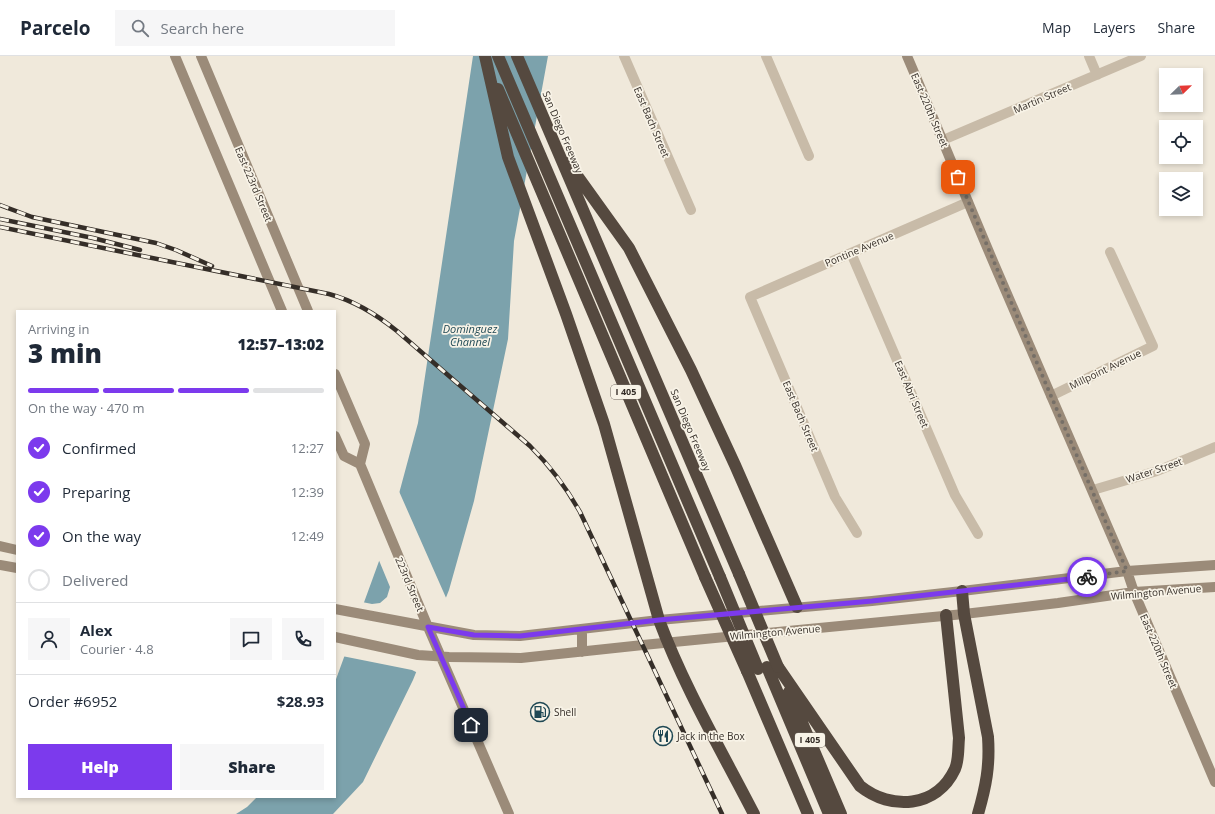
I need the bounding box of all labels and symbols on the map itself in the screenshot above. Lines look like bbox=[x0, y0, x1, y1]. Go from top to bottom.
north arrow bbox=[1159, 68, 1203, 112]
street label: East 220th Street bbox=[908, 71, 952, 150]
street label: Martin Street bbox=[1011, 79, 1073, 116]
street label: East Bach Street bbox=[631, 85, 673, 160]
street label: San Diego Freeway bbox=[539, 89, 587, 176]
street label: East 223rd Street bbox=[232, 144, 276, 224]
pin bbox=[941, 160, 975, 194]
street label: Pontine Avenue bbox=[822, 228, 896, 270]
water label: Dominguez Channel bbox=[443, 321, 497, 349]
street label: Millpoint Avenue bbox=[1067, 345, 1144, 392]
street label: East Abri Street bbox=[892, 358, 933, 430]
street label: East Bach Street bbox=[780, 379, 822, 454]
road number: I 405 bbox=[611, 385, 641, 399]
street label: San Diego Freeway bbox=[667, 387, 715, 474]
street label: Water Street bbox=[1124, 454, 1184, 486]
street label: 223rd Street bbox=[392, 555, 428, 614]
courier bbox=[1067, 557, 1107, 597]
street label: Wilmington Avenue bbox=[1110, 581, 1202, 603]
street label: East 220th Street bbox=[1137, 612, 1181, 691]
street label: Wilmington Avenue bbox=[729, 621, 821, 643]
fuel station icon: Shell bbox=[529, 701, 551, 723]
place label: Shell bbox=[554, 705, 576, 719]
pin bbox=[454, 708, 488, 742]
restaurant icon: Jack in the Box bbox=[652, 725, 674, 747]
place label: Jack in the Box bbox=[676, 729, 746, 743]
road number: I 405 bbox=[795, 733, 825, 747]

